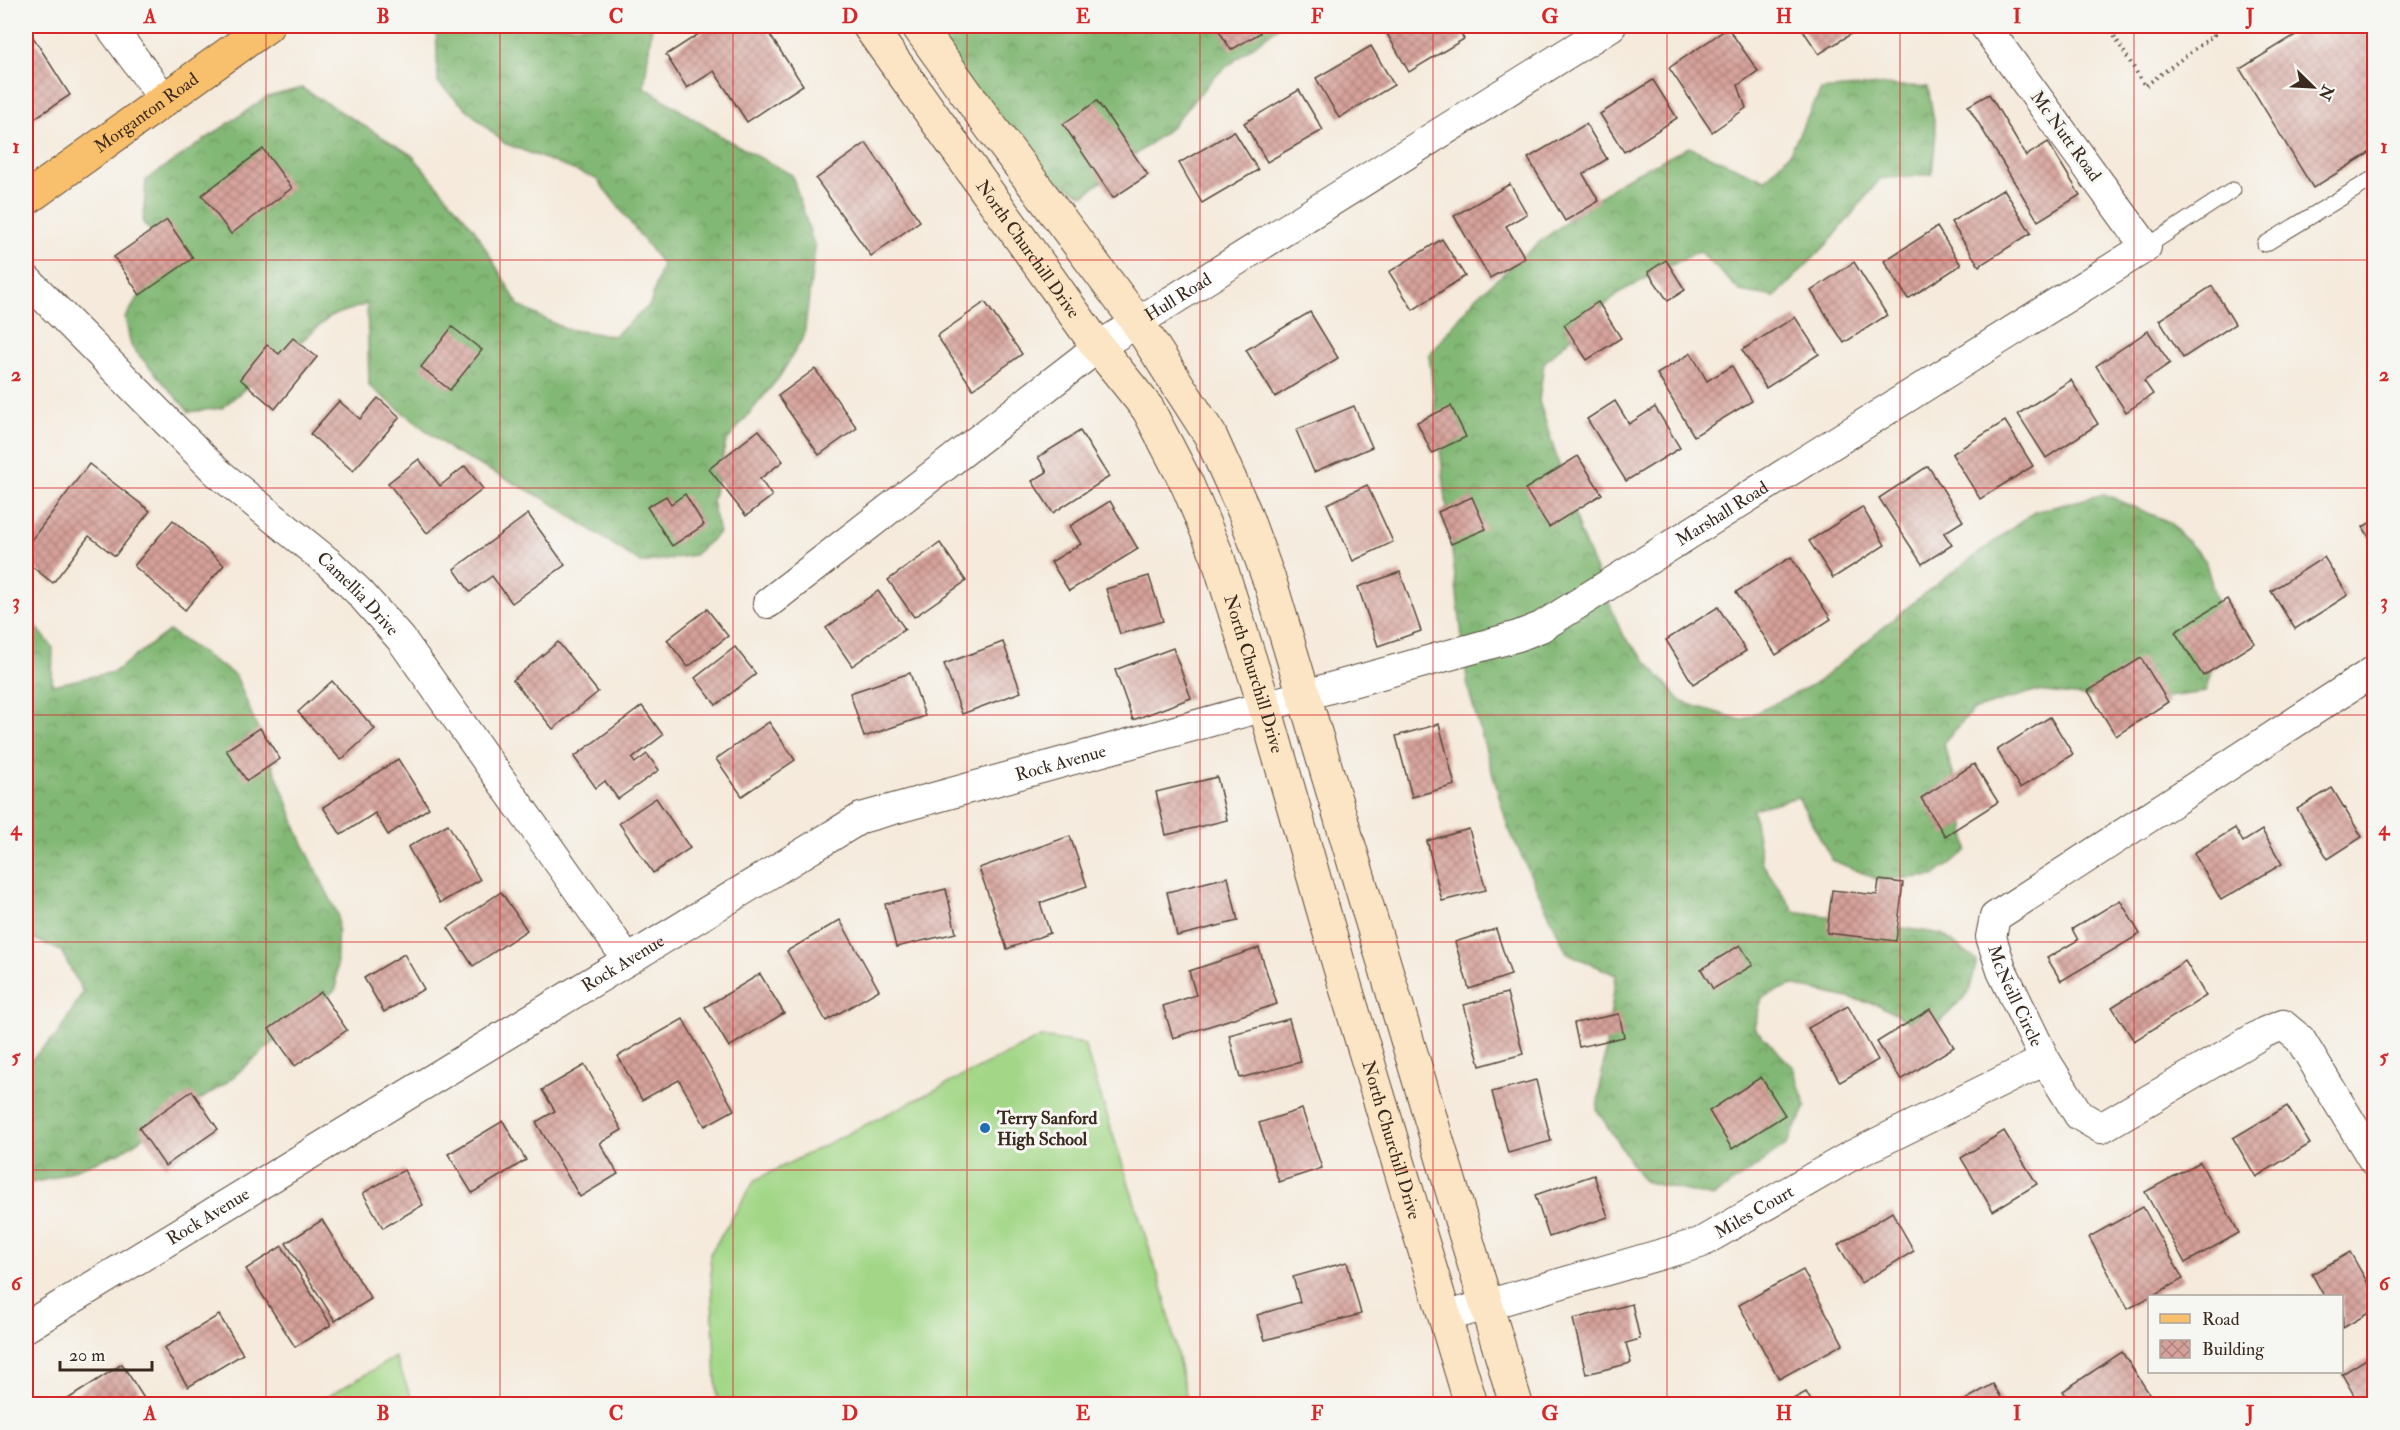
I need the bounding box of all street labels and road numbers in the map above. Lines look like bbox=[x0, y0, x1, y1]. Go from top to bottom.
street label: Morganton Road bbox=[90, 68, 203, 158]
street label: Mc Nutt Road bbox=[2025, 87, 2106, 186]
street label: North Churchill Drive bbox=[971, 176, 1085, 323]
street label: Hull Road bbox=[1141, 268, 1216, 327]
street label: Marshall Road bbox=[1672, 476, 1773, 551]
street label: Camellia Drive bbox=[312, 547, 404, 641]
street label: North Churchill Drive bbox=[1218, 592, 1289, 756]
street label: Rock Avenue bbox=[1013, 740, 1109, 787]
street label: Rock Avenue bbox=[577, 929, 669, 998]
street label: McNeill Circle bbox=[1982, 942, 2048, 1051]
street label: North Churchill Drive bbox=[1356, 1058, 1426, 1223]
street label: Miles Court bbox=[1710, 1180, 1798, 1244]
street label: Rock Avenue bbox=[162, 1182, 254, 1251]

